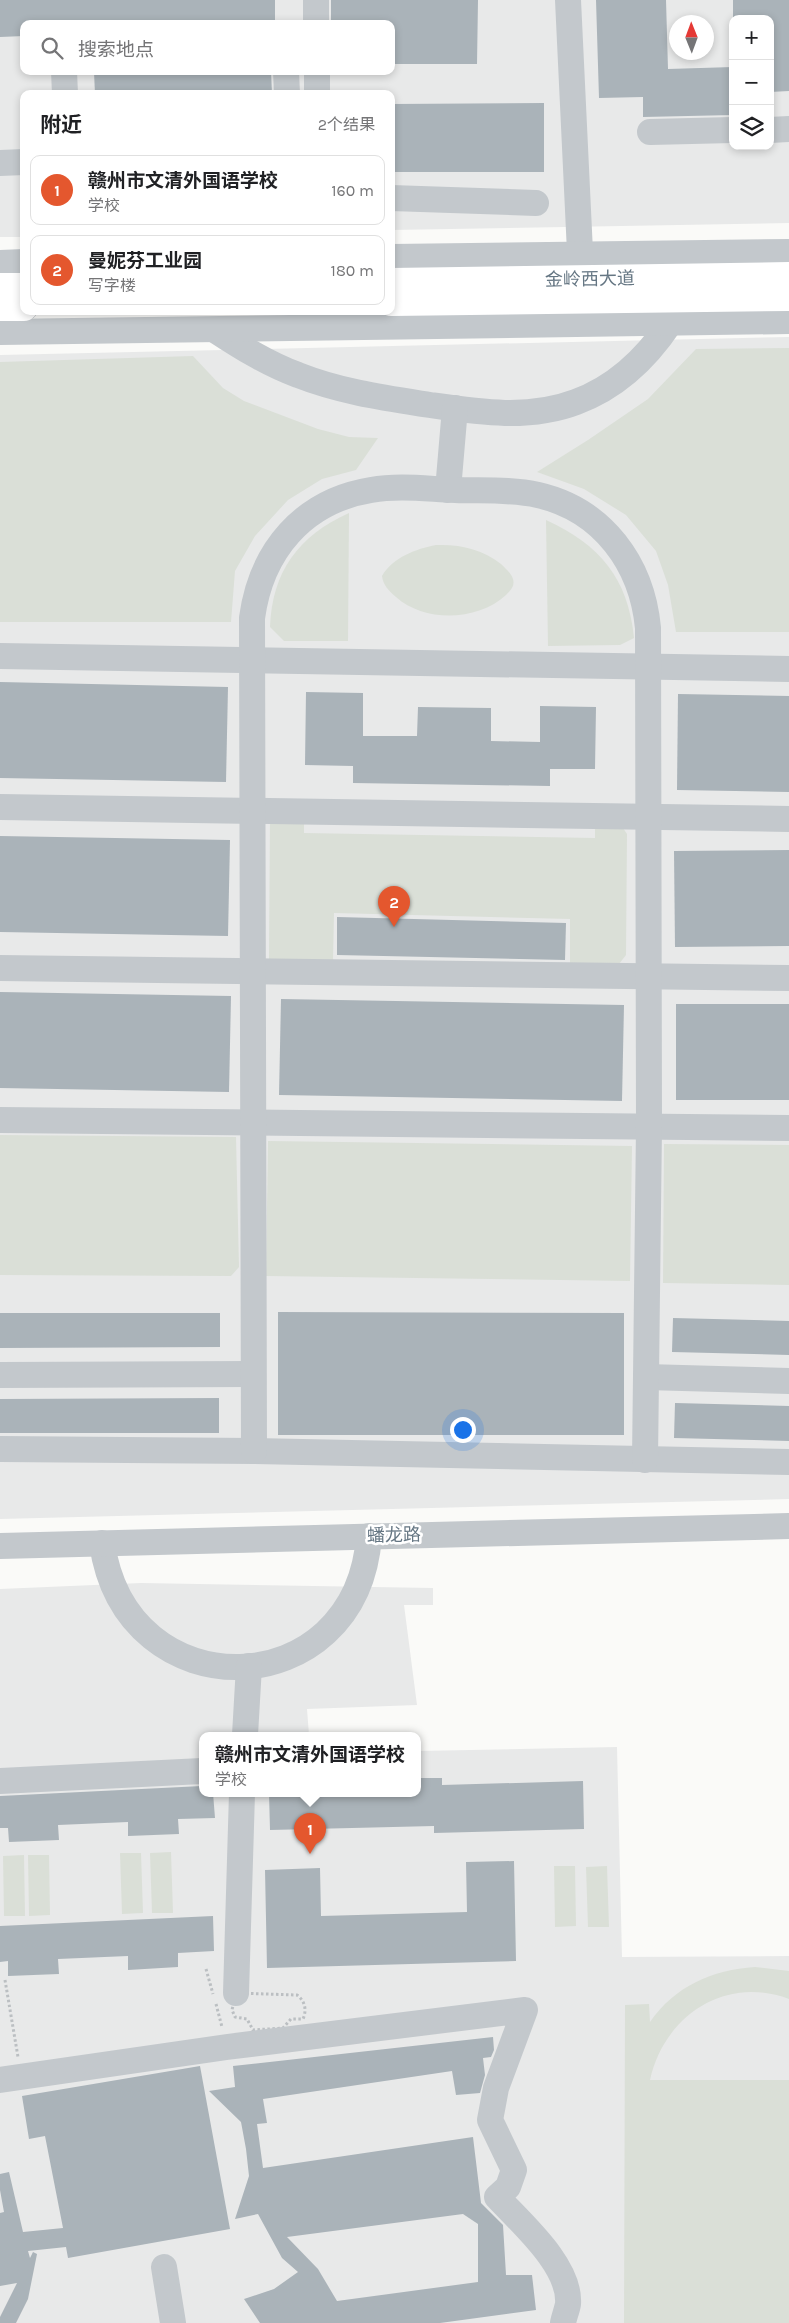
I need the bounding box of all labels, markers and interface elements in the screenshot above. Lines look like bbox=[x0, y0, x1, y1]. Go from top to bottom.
north arrow bbox=[669, 15, 714, 60]
map controls bbox=[729, 15, 774, 150]
button: + bbox=[729, 15, 774, 60]
search box bbox=[20, 20, 395, 75]
icon: search bbox=[38, 34, 66, 62]
text: 搜索地点 bbox=[78, 39, 154, 61]
button: − bbox=[729, 60, 774, 105]
button: layers bbox=[729, 105, 774, 150]
text: 附近 bbox=[40, 113, 82, 137]
text: 2个结果 bbox=[318, 115, 375, 134]
text: 赣州市文清外国语学校 bbox=[88, 170, 278, 192]
text: 1 bbox=[54, 181, 60, 200]
text: 160 m bbox=[331, 181, 374, 200]
text: 学校 bbox=[88, 196, 120, 215]
text: 曼妮芬工业园 bbox=[88, 250, 202, 272]
text: 2 bbox=[52, 261, 62, 280]
text: 180 m bbox=[331, 261, 374, 280]
street label: 金岭西大道 bbox=[545, 267, 635, 291]
text: 写字楼 bbox=[88, 276, 136, 295]
pin: 2 bbox=[378, 886, 410, 927]
your location bbox=[450, 1417, 476, 1443]
street label: 蟠龙路 bbox=[367, 1524, 421, 1546]
popup bbox=[199, 1732, 421, 1797]
text: 赣州市文清外国语学校 bbox=[215, 1744, 405, 1766]
text: 学校 bbox=[215, 1770, 247, 1789]
pin: 1 bbox=[294, 1813, 326, 1854]

